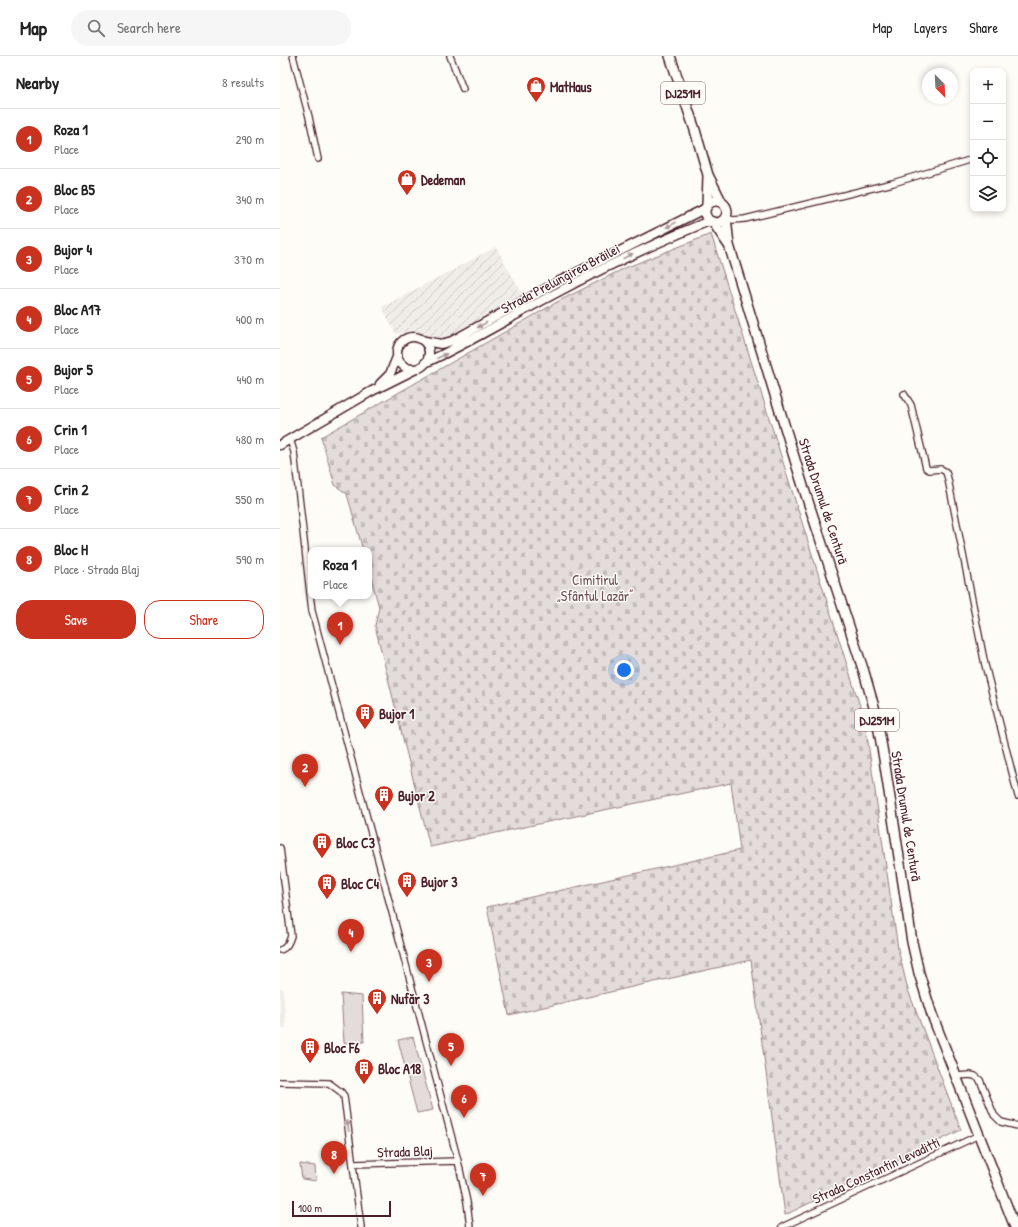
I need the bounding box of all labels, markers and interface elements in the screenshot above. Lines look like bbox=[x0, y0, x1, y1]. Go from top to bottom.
search box bbox=[71, 10, 351, 46]
text: Map bbox=[20, 15, 47, 41]
icon: search bbox=[85, 17, 107, 39]
text: Search here bbox=[117, 17, 181, 38]
text: Map bbox=[872, 18, 892, 37]
text: Layers bbox=[914, 18, 947, 37]
text: Share bbox=[969, 18, 998, 37]
north arrow bbox=[922, 68, 958, 104]
map controls bbox=[970, 68, 1006, 212]
button: + bbox=[970, 68, 1006, 104]
text: Nearby bbox=[16, 71, 59, 94]
text: 8 results bbox=[222, 73, 264, 91]
shop icon: MatHaus bbox=[525, 75, 547, 103]
place label: MatHaus bbox=[550, 77, 592, 96]
road number: DJ251M bbox=[661, 82, 705, 104]
button: − bbox=[970, 104, 1006, 140]
text: Roza 1 bbox=[54, 119, 88, 140]
text: 1 bbox=[27, 130, 31, 148]
text: 290 m bbox=[235, 130, 264, 148]
text: Place bbox=[54, 140, 79, 158]
button: locate bbox=[970, 140, 1006, 176]
shop icon: Dedeman bbox=[396, 168, 418, 196]
place label: Dedeman bbox=[421, 170, 466, 189]
button: layers bbox=[970, 176, 1006, 212]
text: Bloc B5 bbox=[54, 179, 95, 200]
text: 2 bbox=[26, 190, 32, 208]
text: 340 m bbox=[236, 190, 264, 208]
text: Place bbox=[54, 200, 79, 218]
one-way arrow bbox=[665, 222, 676, 228]
text: Bujor 4 bbox=[54, 239, 92, 260]
street label: Strada Prelungirea Brăilei bbox=[497, 239, 623, 318]
text: 3 bbox=[26, 250, 32, 268]
text: 370 m bbox=[234, 250, 264, 268]
one-way arrow bbox=[622, 253, 634, 259]
text: Place bbox=[54, 260, 79, 278]
text: Bloc A17 bbox=[54, 299, 101, 320]
text: 4 bbox=[27, 310, 31, 328]
text: 400 m bbox=[236, 310, 264, 328]
text: Place bbox=[54, 320, 79, 338]
one-way arrow bbox=[476, 322, 488, 329]
one-way arrow bbox=[436, 353, 447, 359]
text: Bujor 5 bbox=[54, 359, 93, 380]
text: 5 bbox=[26, 370, 32, 388]
text: 440 m bbox=[237, 370, 264, 388]
text: Place bbox=[54, 380, 79, 398]
text: Crin 1 bbox=[54, 419, 87, 440]
text: 6 bbox=[26, 430, 32, 448]
text: 480 m bbox=[236, 430, 264, 448]
street label: Strada Drumul de Centură bbox=[795, 436, 853, 567]
text: Place bbox=[54, 440, 79, 458]
text: Crin 2 bbox=[54, 479, 89, 500]
text: 7 bbox=[26, 490, 32, 508]
text: 550 m bbox=[235, 490, 264, 508]
text: Place bbox=[54, 500, 79, 518]
text: Bloc H bbox=[54, 539, 88, 560]
popup bbox=[308, 547, 372, 599]
text: 8 bbox=[26, 550, 32, 568]
text: 590 m bbox=[236, 550, 264, 568]
text: Roza 1 bbox=[323, 554, 357, 575]
text: Place · Strada Blaj bbox=[54, 560, 140, 578]
park label: Cimitirul „Sfântul Lazăr” bbox=[557, 570, 633, 605]
text: Place bbox=[323, 575, 348, 593]
button: Save bbox=[16, 600, 136, 639]
button: Share bbox=[144, 600, 264, 639]
pin: 1 bbox=[327, 612, 353, 645]
your location bbox=[614, 660, 634, 680]
building icon: Bujor 1 bbox=[354, 702, 376, 730]
place label: Bujor 1 bbox=[379, 704, 414, 724]
road number: DJ251M bbox=[855, 709, 899, 731]
street label: Strada Drumul de Centură bbox=[887, 750, 927, 883]
pin: 2 bbox=[292, 754, 318, 787]
building icon: Bujor 2 bbox=[373, 784, 395, 812]
place label: Bujor 2 bbox=[398, 786, 435, 806]
building icon: Bloc C3 bbox=[311, 831, 333, 859]
place label: Bloc C3 bbox=[336, 833, 376, 852]
building icon: Bujor 3 bbox=[396, 870, 418, 898]
building icon: Bloc C4 bbox=[316, 872, 338, 900]
place label: Bujor 3 bbox=[421, 872, 458, 892]
place label: Bloc C4 bbox=[341, 874, 380, 893]
pin: 4 bbox=[338, 919, 364, 952]
pin: 3 bbox=[416, 949, 442, 982]
building icon: Nufăr 3 bbox=[366, 987, 388, 1015]
place label: Nufăr 3 bbox=[391, 989, 430, 1008]
pin: 5 bbox=[438, 1033, 464, 1066]
building icon: Bloc F6 bbox=[299, 1036, 321, 1064]
place label: Bloc F6 bbox=[324, 1038, 360, 1057]
building icon: Bloc A18 bbox=[353, 1057, 375, 1085]
place label: Bloc A18 bbox=[378, 1059, 421, 1078]
pin: 6 bbox=[451, 1085, 477, 1118]
one-way arrow bbox=[345, 1120, 351, 1132]
street label: Strada Constantin Levaditti bbox=[809, 1132, 943, 1208]
pin: 8 bbox=[321, 1141, 347, 1174]
street label: Strada Blaj bbox=[377, 1141, 433, 1162]
pin: 7 bbox=[470, 1163, 496, 1196]
scale bar bbox=[292, 1199, 391, 1218]
text: 100 m bbox=[298, 1201, 322, 1215]

